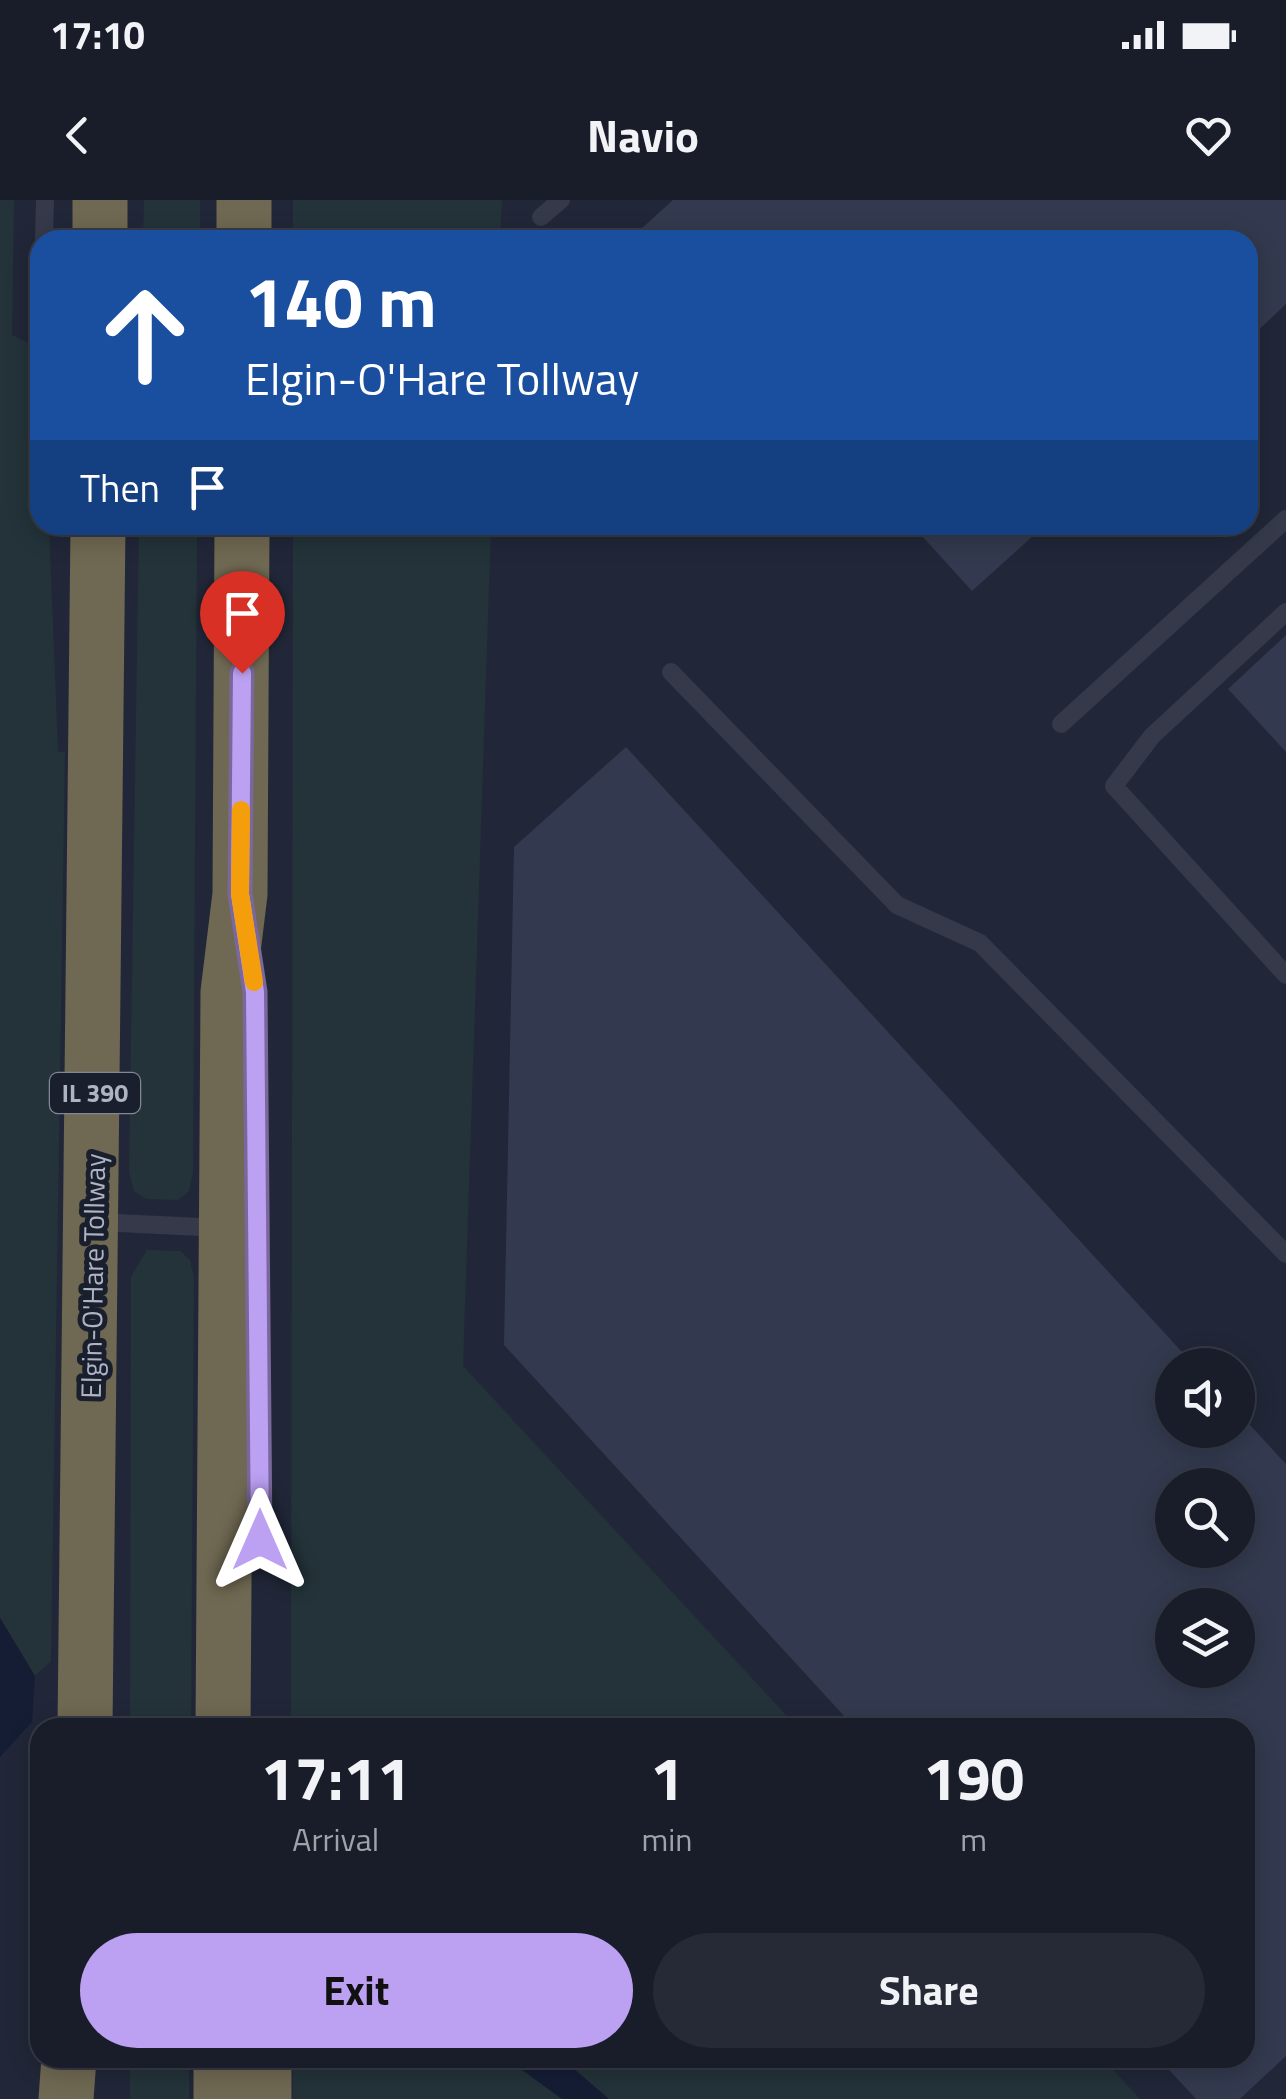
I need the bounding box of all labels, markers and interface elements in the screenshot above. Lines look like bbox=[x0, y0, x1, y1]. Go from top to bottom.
text: 17:10 bbox=[50, 6, 145, 64]
text: Navio bbox=[587, 101, 699, 169]
icon: back bbox=[50, 108, 105, 163]
icon: heart bbox=[1181, 108, 1236, 163]
text: 140 m bbox=[245, 248, 437, 354]
icon: ahead bbox=[80, 270, 210, 400]
text: Elgin-O'Hare Tollway bbox=[245, 344, 639, 412]
text: Then bbox=[80, 459, 160, 517]
icon: arrive bbox=[180, 460, 235, 515]
pin bbox=[200, 571, 285, 674]
icon: arrive bbox=[215, 586, 270, 641]
road number: IL 390 bbox=[50, 1073, 140, 1113]
street label: Elgin-O'Hare Tollway bbox=[69, 1153, 116, 1399]
map controls bbox=[1155, 1348, 1255, 1688]
button: sound bbox=[1155, 1348, 1255, 1448]
button: search bbox=[1155, 1468, 1255, 1568]
position arrow bbox=[208, 1488, 312, 1592]
button: layers bbox=[1155, 1588, 1255, 1688]
text: 17:11 bbox=[261, 1732, 411, 1823]
text: 1 bbox=[650, 1732, 684, 1823]
text: 190 bbox=[923, 1732, 1024, 1823]
text: Arrival bbox=[292, 1815, 379, 1863]
text: min bbox=[641, 1815, 692, 1863]
text: m bbox=[960, 1815, 987, 1863]
button: Exit bbox=[80, 1933, 633, 2048]
button: Share bbox=[653, 1933, 1205, 2048]

